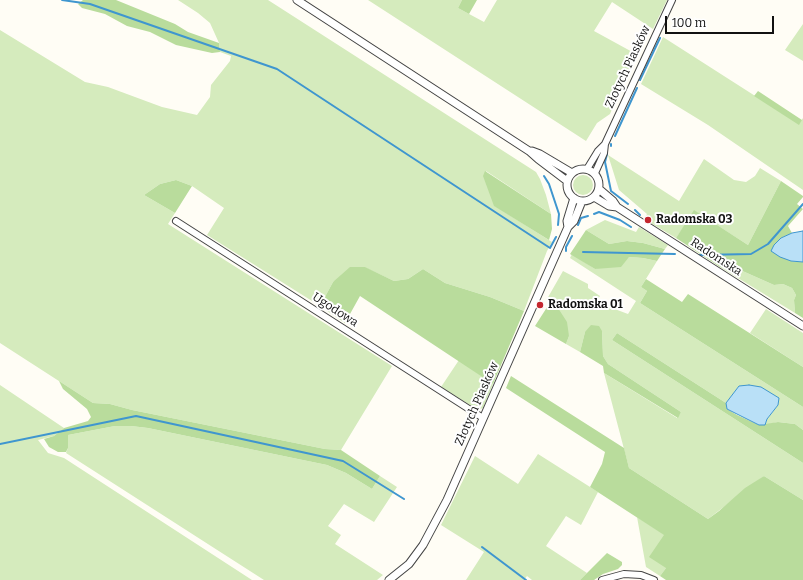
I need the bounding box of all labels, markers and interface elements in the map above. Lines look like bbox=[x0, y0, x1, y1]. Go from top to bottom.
scale bar bbox=[667, 8, 776, 34]
text: 100 m bbox=[672, 16, 706, 30]
street label: Złotych Piasków bbox=[602, 23, 654, 111]
place label: Radomska 03 bbox=[656, 213, 732, 227]
marker: Radomska 03 bbox=[643, 215, 653, 225]
street label: Radomska bbox=[688, 235, 744, 279]
street label: Ugodowa bbox=[309, 290, 361, 330]
place label: Radomska 01 bbox=[548, 298, 623, 312]
marker: Radomska 01 bbox=[535, 300, 545, 310]
street label: Złotych Piasków bbox=[452, 360, 502, 448]

